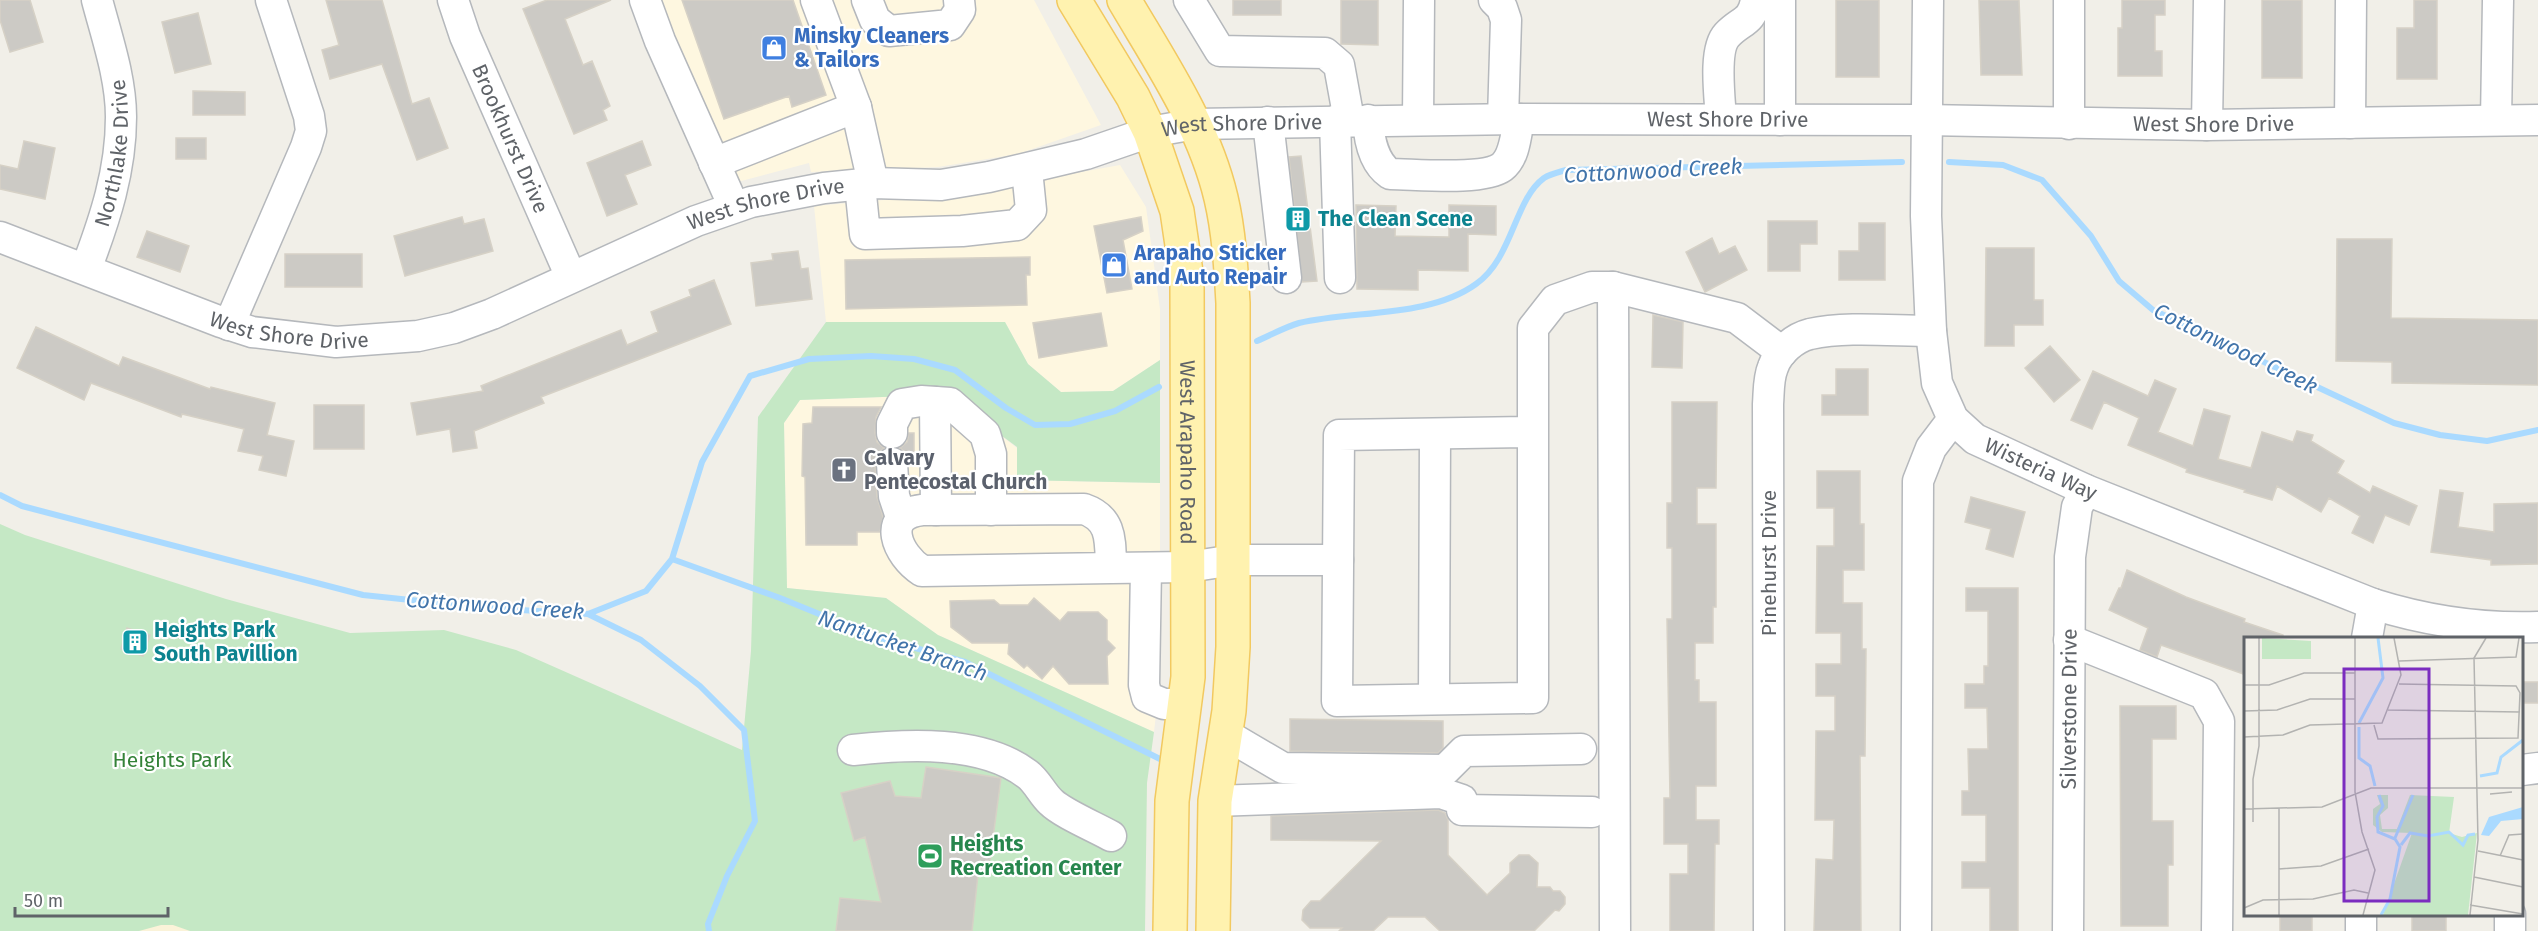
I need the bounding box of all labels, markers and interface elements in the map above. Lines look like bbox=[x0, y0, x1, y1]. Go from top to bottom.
place label: Minsky Cleaners & Tailors bbox=[794, 23, 949, 73]
shop icon: Minsky Cleaners & Tailors bbox=[759, 33, 789, 63]
street label: Brookhurst Drive bbox=[466, 60, 554, 217]
street label: Northlake Drive bbox=[89, 78, 134, 230]
street label: West Shore Drive bbox=[1647, 106, 1808, 133]
street label: West Shore Drive bbox=[1159, 109, 1323, 143]
street label: West Shore Drive bbox=[2133, 111, 2295, 138]
water label: Cottonwood Creek bbox=[1563, 152, 1743, 189]
street label: West Shore Drive bbox=[684, 173, 846, 236]
building icon: The Clean Scene bbox=[1283, 204, 1313, 234]
place label: The Clean Scene bbox=[1318, 206, 1473, 232]
place label: Arapaho Sticker and Auto Repair bbox=[1133, 240, 1288, 290]
shop icon: Arapaho Sticker and Auto Repair bbox=[1099, 250, 1129, 280]
water label: Cottonwood Creek bbox=[2149, 297, 2322, 400]
street label: West Shore Drive bbox=[206, 306, 370, 355]
street label: West Arapaho Road bbox=[1174, 360, 1201, 545]
street label: Wisteria Way bbox=[1980, 432, 2101, 506]
place label: Calvary Pentecostal Church bbox=[864, 445, 1047, 495]
church icon: Calvary Pentecostal Church bbox=[829, 455, 859, 485]
street label: Pinehurst Drive bbox=[1756, 490, 1782, 636]
water label: Cottonwood Creek bbox=[405, 586, 585, 625]
water label: Nantucket Branch bbox=[815, 604, 991, 687]
place label: Heights Park South Pavillion bbox=[154, 617, 298, 667]
building icon: Heights Park South Pavillion bbox=[120, 627, 150, 657]
street label: Silverstone Drive bbox=[2056, 629, 2083, 789]
inset map bbox=[2244, 637, 2523, 916]
park label: Heights Park bbox=[112, 747, 232, 773]
place label: Heights Recreation Center bbox=[950, 831, 1122, 881]
sports icon: Heights Recreation Center bbox=[915, 841, 945, 871]
scale bar bbox=[15, 880, 168, 918]
text: 50 m bbox=[24, 890, 63, 912]

